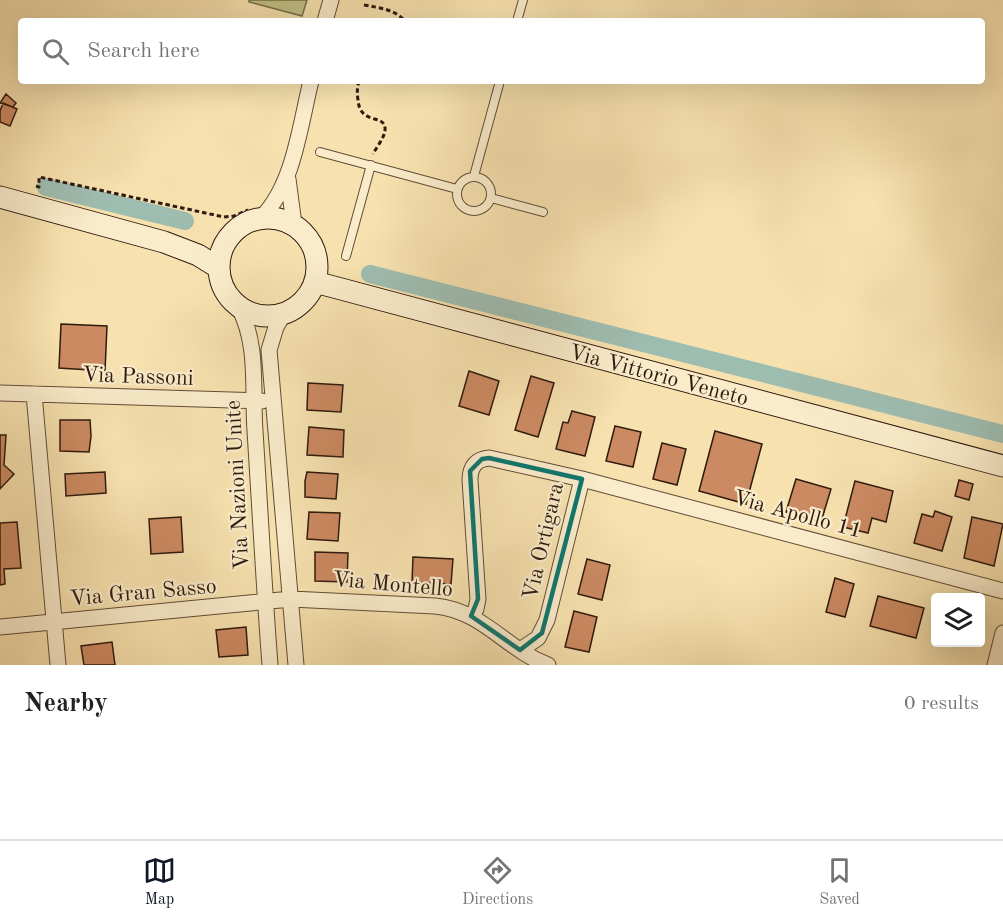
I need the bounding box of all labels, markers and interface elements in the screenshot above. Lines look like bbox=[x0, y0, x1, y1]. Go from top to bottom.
search box bbox=[18, 18, 985, 84]
icon: search bbox=[39, 35, 72, 68]
text: Search here bbox=[87, 40, 200, 62]
street label: Via Vittorio Veneto bbox=[566, 341, 751, 410]
street label: Via Passoni bbox=[82, 364, 194, 390]
street label: Via Nazioni Unite bbox=[223, 399, 253, 570]
street label: Via Ortigara bbox=[520, 481, 568, 602]
street label: Via Apollo 11 bbox=[731, 487, 864, 543]
street label: Via Montello bbox=[332, 569, 454, 601]
street label: Via Gran Sasso bbox=[69, 576, 217, 610]
map controls bbox=[931, 593, 985, 647]
button: layers bbox=[931, 593, 985, 647]
text: Nearby bbox=[24, 691, 108, 717]
text: 0 results bbox=[904, 694, 979, 714]
tab: Map bbox=[143, 854, 176, 910]
tab: Directions bbox=[462, 854, 533, 910]
tab: Saved bbox=[819, 854, 860, 910]

